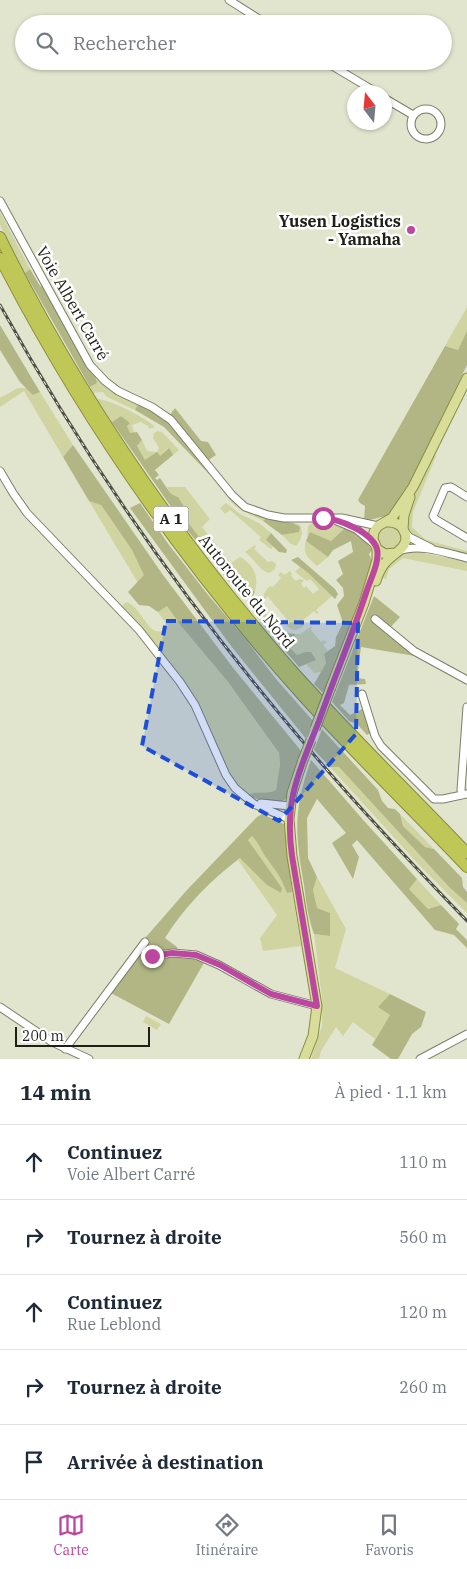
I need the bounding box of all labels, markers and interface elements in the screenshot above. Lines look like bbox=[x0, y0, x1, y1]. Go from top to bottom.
search box bbox=[15, 15, 452, 70]
icon: search bbox=[33, 29, 61, 57]
text: Rechercher bbox=[73, 31, 176, 55]
north arrow bbox=[347, 85, 392, 130]
place label: Yusen Logistics - Yamaha bbox=[279, 211, 401, 249]
marker: Yusen Logistics - Yamaha bbox=[405, 224, 417, 236]
street label: Voie Albert Carré bbox=[32, 242, 114, 364]
road number: A 1 bbox=[154, 506, 188, 532]
route start bbox=[312, 507, 335, 530]
street label: Autoroute du Nord bbox=[195, 530, 299, 652]
route end bbox=[141, 945, 164, 968]
scale bar bbox=[15, 1024, 150, 1047]
text: 200 m bbox=[22, 1027, 64, 1045]
text: 14 min bbox=[20, 1078, 91, 1106]
text: À pied · 1.1 km bbox=[335, 1082, 447, 1102]
text: Continuez bbox=[67, 1140, 162, 1164]
icon: ahead bbox=[20, 1148, 48, 1176]
text: 110 m bbox=[399, 1152, 447, 1172]
text: Voie Albert Carré bbox=[67, 1164, 195, 1184]
icon: right bbox=[20, 1223, 48, 1251]
text: Tournez à droite bbox=[67, 1225, 222, 1249]
text: 560 m bbox=[399, 1227, 447, 1247]
text: Continuez bbox=[67, 1290, 162, 1314]
icon: ahead bbox=[20, 1298, 48, 1326]
text: 120 m bbox=[399, 1302, 447, 1322]
text: Rue Leblond bbox=[67, 1314, 161, 1334]
icon: right bbox=[20, 1373, 48, 1401]
text: Tournez à droite bbox=[67, 1375, 222, 1399]
text: 260 m bbox=[399, 1377, 447, 1397]
icon: arrive bbox=[20, 1448, 48, 1476]
text: Arrivée à destination bbox=[67, 1450, 264, 1474]
tab: Carte bbox=[53, 1511, 89, 1559]
tab: Itinéraire bbox=[196, 1511, 258, 1559]
tab: Favoris bbox=[365, 1511, 414, 1559]

